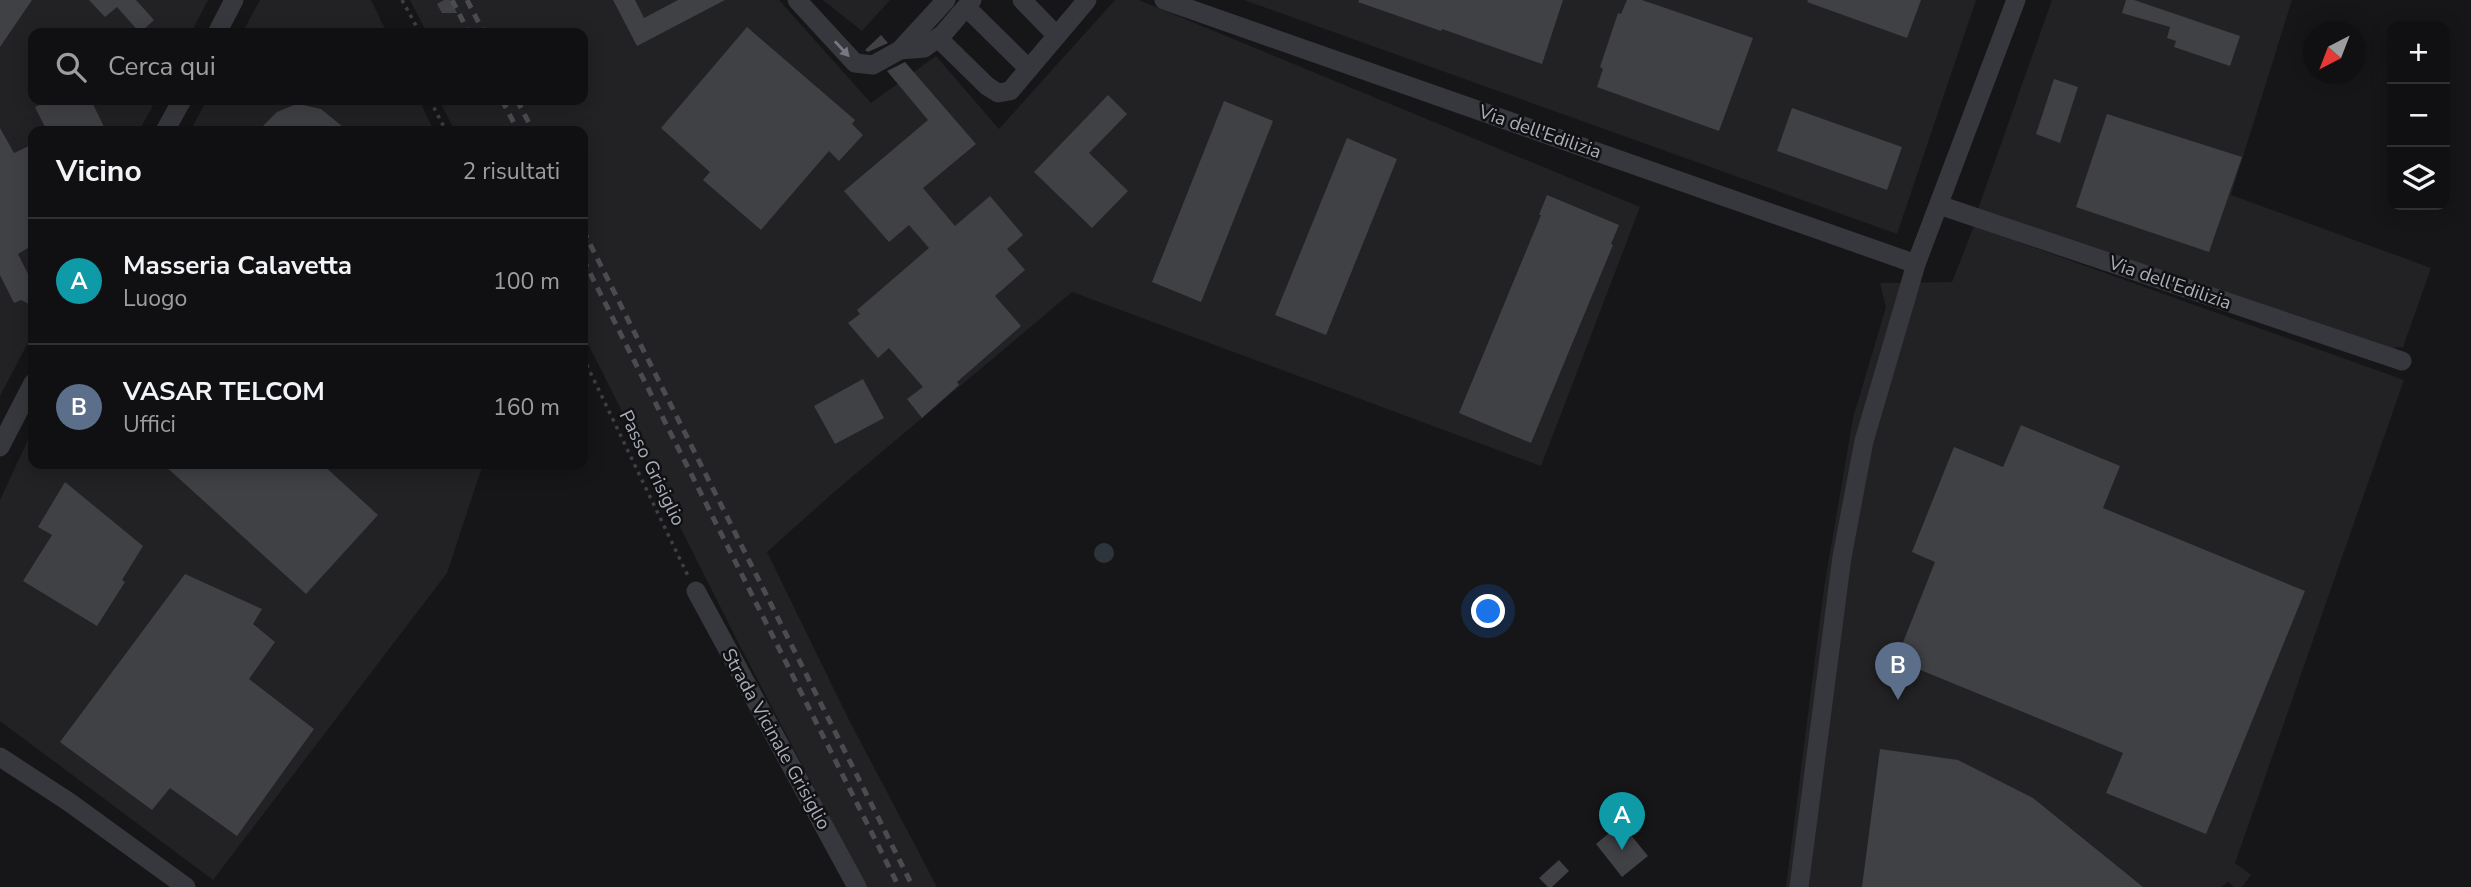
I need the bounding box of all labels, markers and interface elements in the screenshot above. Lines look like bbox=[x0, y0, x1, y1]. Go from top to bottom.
north arrow bbox=[2303, 21, 2366, 84]
map controls bbox=[2387, 21, 2450, 210]
button: + bbox=[2387, 21, 2450, 84]
search box bbox=[28, 28, 588, 105]
one-way arrow bbox=[834, 40, 850, 57]
icon: search bbox=[52, 48, 90, 86]
text: Cerca qui bbox=[108, 49, 216, 84]
button: − bbox=[2387, 84, 2450, 147]
street label: Via dell'Edilizia bbox=[1474, 99, 1605, 165]
button: layers bbox=[2387, 147, 2450, 210]
text: Vicino bbox=[56, 151, 142, 192]
text: 2 risultati bbox=[463, 156, 560, 187]
text: Masseria Calavetta bbox=[123, 248, 352, 283]
street label: Via dell'Edilizia bbox=[2104, 250, 2235, 316]
text: A bbox=[70, 266, 88, 297]
text: 100 m bbox=[493, 266, 560, 297]
text: Luogo bbox=[123, 283, 187, 314]
text: VASAR TELCOM bbox=[123, 374, 325, 409]
text: B bbox=[71, 392, 87, 423]
text: 160 m bbox=[493, 392, 560, 423]
street label: Passo Grisiglio bbox=[613, 406, 691, 530]
text: Uffici bbox=[123, 409, 176, 440]
your location bbox=[1471, 594, 1505, 628]
pin: B bbox=[1875, 642, 1921, 700]
street label: Strada Vicinale Grisiglio bbox=[715, 644, 837, 834]
pin: A bbox=[1599, 792, 1645, 850]

